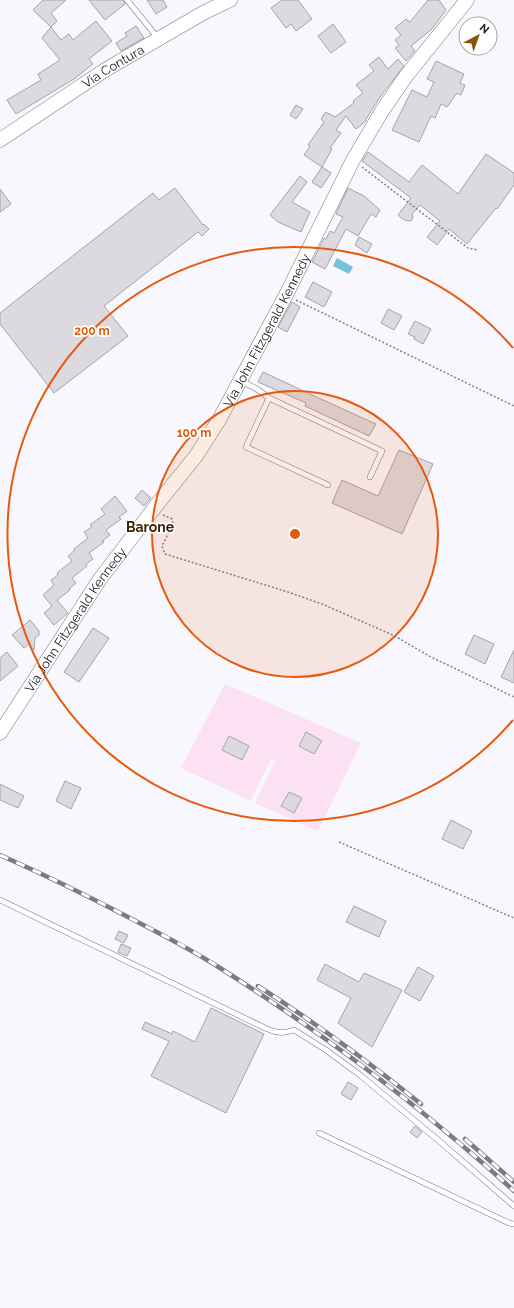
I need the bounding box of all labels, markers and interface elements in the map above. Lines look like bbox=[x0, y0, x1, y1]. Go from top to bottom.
north arrow bbox=[458, 16, 498, 56]
text: N bbox=[477, 21, 492, 36]
street label: Via Contura bbox=[79, 41, 147, 91]
street label: Via John Fitzgerald Kennedy bbox=[220, 251, 313, 409]
text: 200 m bbox=[74, 324, 110, 338]
text: 100 m bbox=[177, 426, 211, 440]
district label: Barone bbox=[126, 519, 175, 535]
centre of rings bbox=[288, 527, 302, 541]
street label: Via John Fitzgerald Kennedy bbox=[21, 544, 129, 695]

